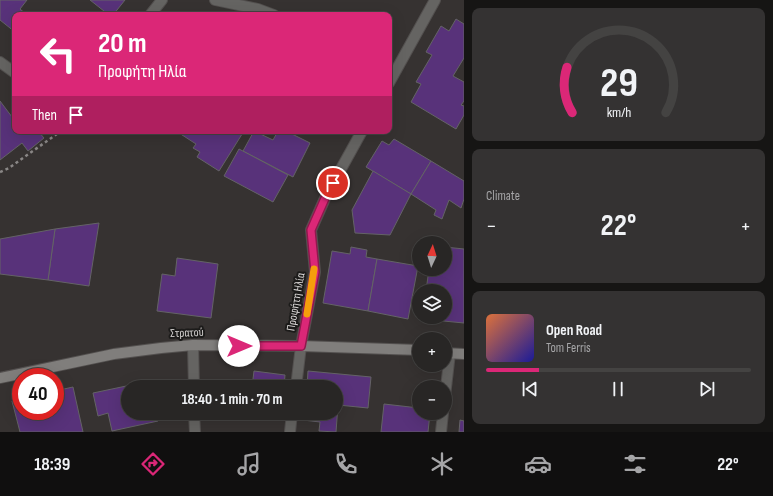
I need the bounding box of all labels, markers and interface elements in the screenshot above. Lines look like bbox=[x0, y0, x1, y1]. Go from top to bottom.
text: 20 m bbox=[98, 27, 147, 60]
icon: left bbox=[32, 28, 84, 80]
text: 29 bbox=[600, 58, 637, 107]
text: Προφήτη Ηλία bbox=[98, 61, 186, 82]
text: km/h bbox=[606, 103, 631, 120]
icon: arrive bbox=[65, 104, 87, 126]
text: Then bbox=[32, 106, 57, 125]
pin bbox=[316, 166, 350, 200]
icon: arrive bbox=[322, 172, 344, 194]
text: Climate bbox=[486, 188, 520, 204]
text: 22° bbox=[601, 208, 636, 244]
text: − bbox=[486, 213, 497, 240]
text: + bbox=[740, 213, 751, 240]
north arrow bbox=[412, 236, 452, 276]
map controls bbox=[412, 236, 452, 420]
street label: Προφήτη Ηλία bbox=[284, 272, 308, 332]
button: layers bbox=[412, 284, 452, 324]
text: Open Road bbox=[546, 321, 602, 340]
street label: Στρατού bbox=[170, 325, 204, 341]
position arrow bbox=[218, 325, 260, 367]
button: + bbox=[412, 332, 452, 372]
text: Tom Ferris bbox=[546, 340, 591, 356]
speed limit sign: 40 bbox=[12, 368, 64, 420]
icon: previous bbox=[519, 378, 541, 400]
icon: pause bbox=[607, 378, 629, 400]
icon: next bbox=[696, 378, 718, 400]
button: − bbox=[412, 380, 452, 420]
text: 18:40 · 1 min · 70 m bbox=[182, 390, 282, 409]
icon: directions bbox=[139, 450, 167, 478]
icon: music bbox=[235, 450, 263, 478]
icon: phone bbox=[332, 450, 360, 478]
icon: climate bbox=[428, 450, 456, 478]
icon: car bbox=[524, 450, 552, 478]
icon: filters bbox=[621, 450, 649, 478]
text: 18:39 bbox=[34, 454, 70, 475]
text: 22° bbox=[717, 454, 739, 475]

